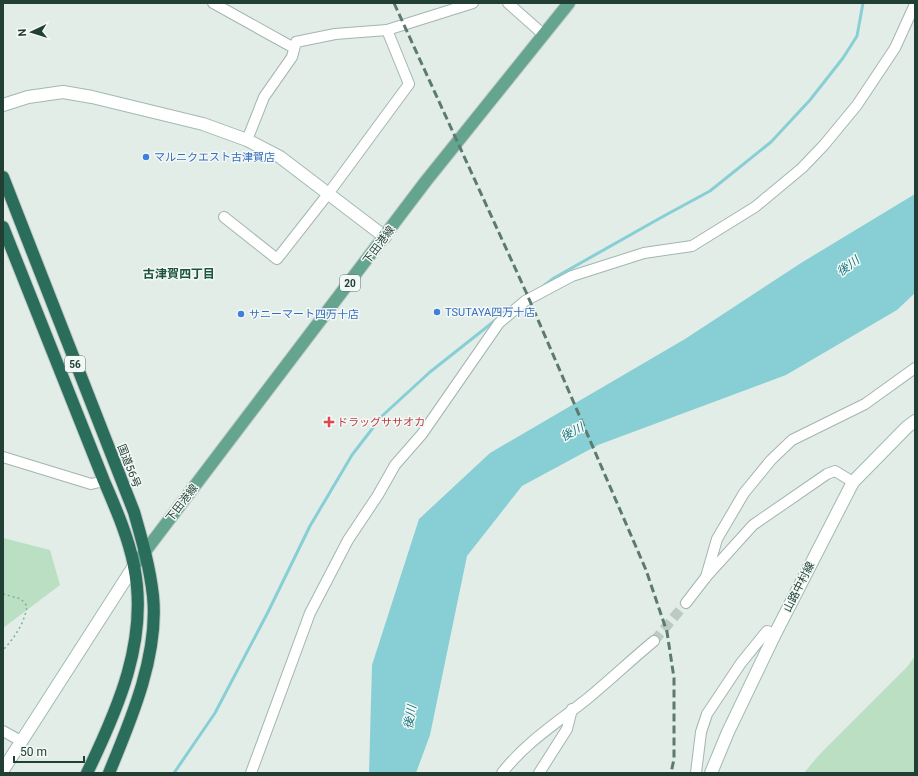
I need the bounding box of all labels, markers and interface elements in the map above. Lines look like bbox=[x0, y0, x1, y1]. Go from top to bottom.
north arrow bbox=[12, 12, 52, 52]
text: N bbox=[16, 28, 29, 37]
place label: マルニクエスト古津賀店 bbox=[154, 151, 275, 164]
marker: マルニクエスト古津賀店 bbox=[141, 152, 151, 162]
street label: 下田港線 bbox=[361, 224, 397, 266]
water label: 後川 bbox=[834, 252, 863, 279]
district label: 古津賀四丁目 bbox=[143, 267, 215, 281]
road number: 20 bbox=[340, 275, 360, 291]
place label: TSUTAYA四万十店 bbox=[445, 306, 535, 319]
marker: TSUTAYA四万十店 bbox=[432, 307, 442, 317]
place label: サニーマート四万十店 bbox=[249, 308, 359, 321]
marker: サニーマート四万十店 bbox=[236, 309, 246, 319]
road number: 56 bbox=[65, 356, 85, 372]
place label: ドラッグササオカ bbox=[337, 416, 425, 429]
marker: ドラッグササオカ bbox=[324, 417, 334, 427]
water label: 後川 bbox=[558, 419, 588, 444]
street label: 国道56号 bbox=[115, 442, 143, 490]
street label: 下田港線 bbox=[163, 482, 201, 524]
street label: 山路中村線 bbox=[781, 560, 817, 614]
water label: 後川 bbox=[401, 702, 419, 730]
scale bar bbox=[14, 738, 84, 764]
text: 50 m bbox=[20, 745, 47, 759]

